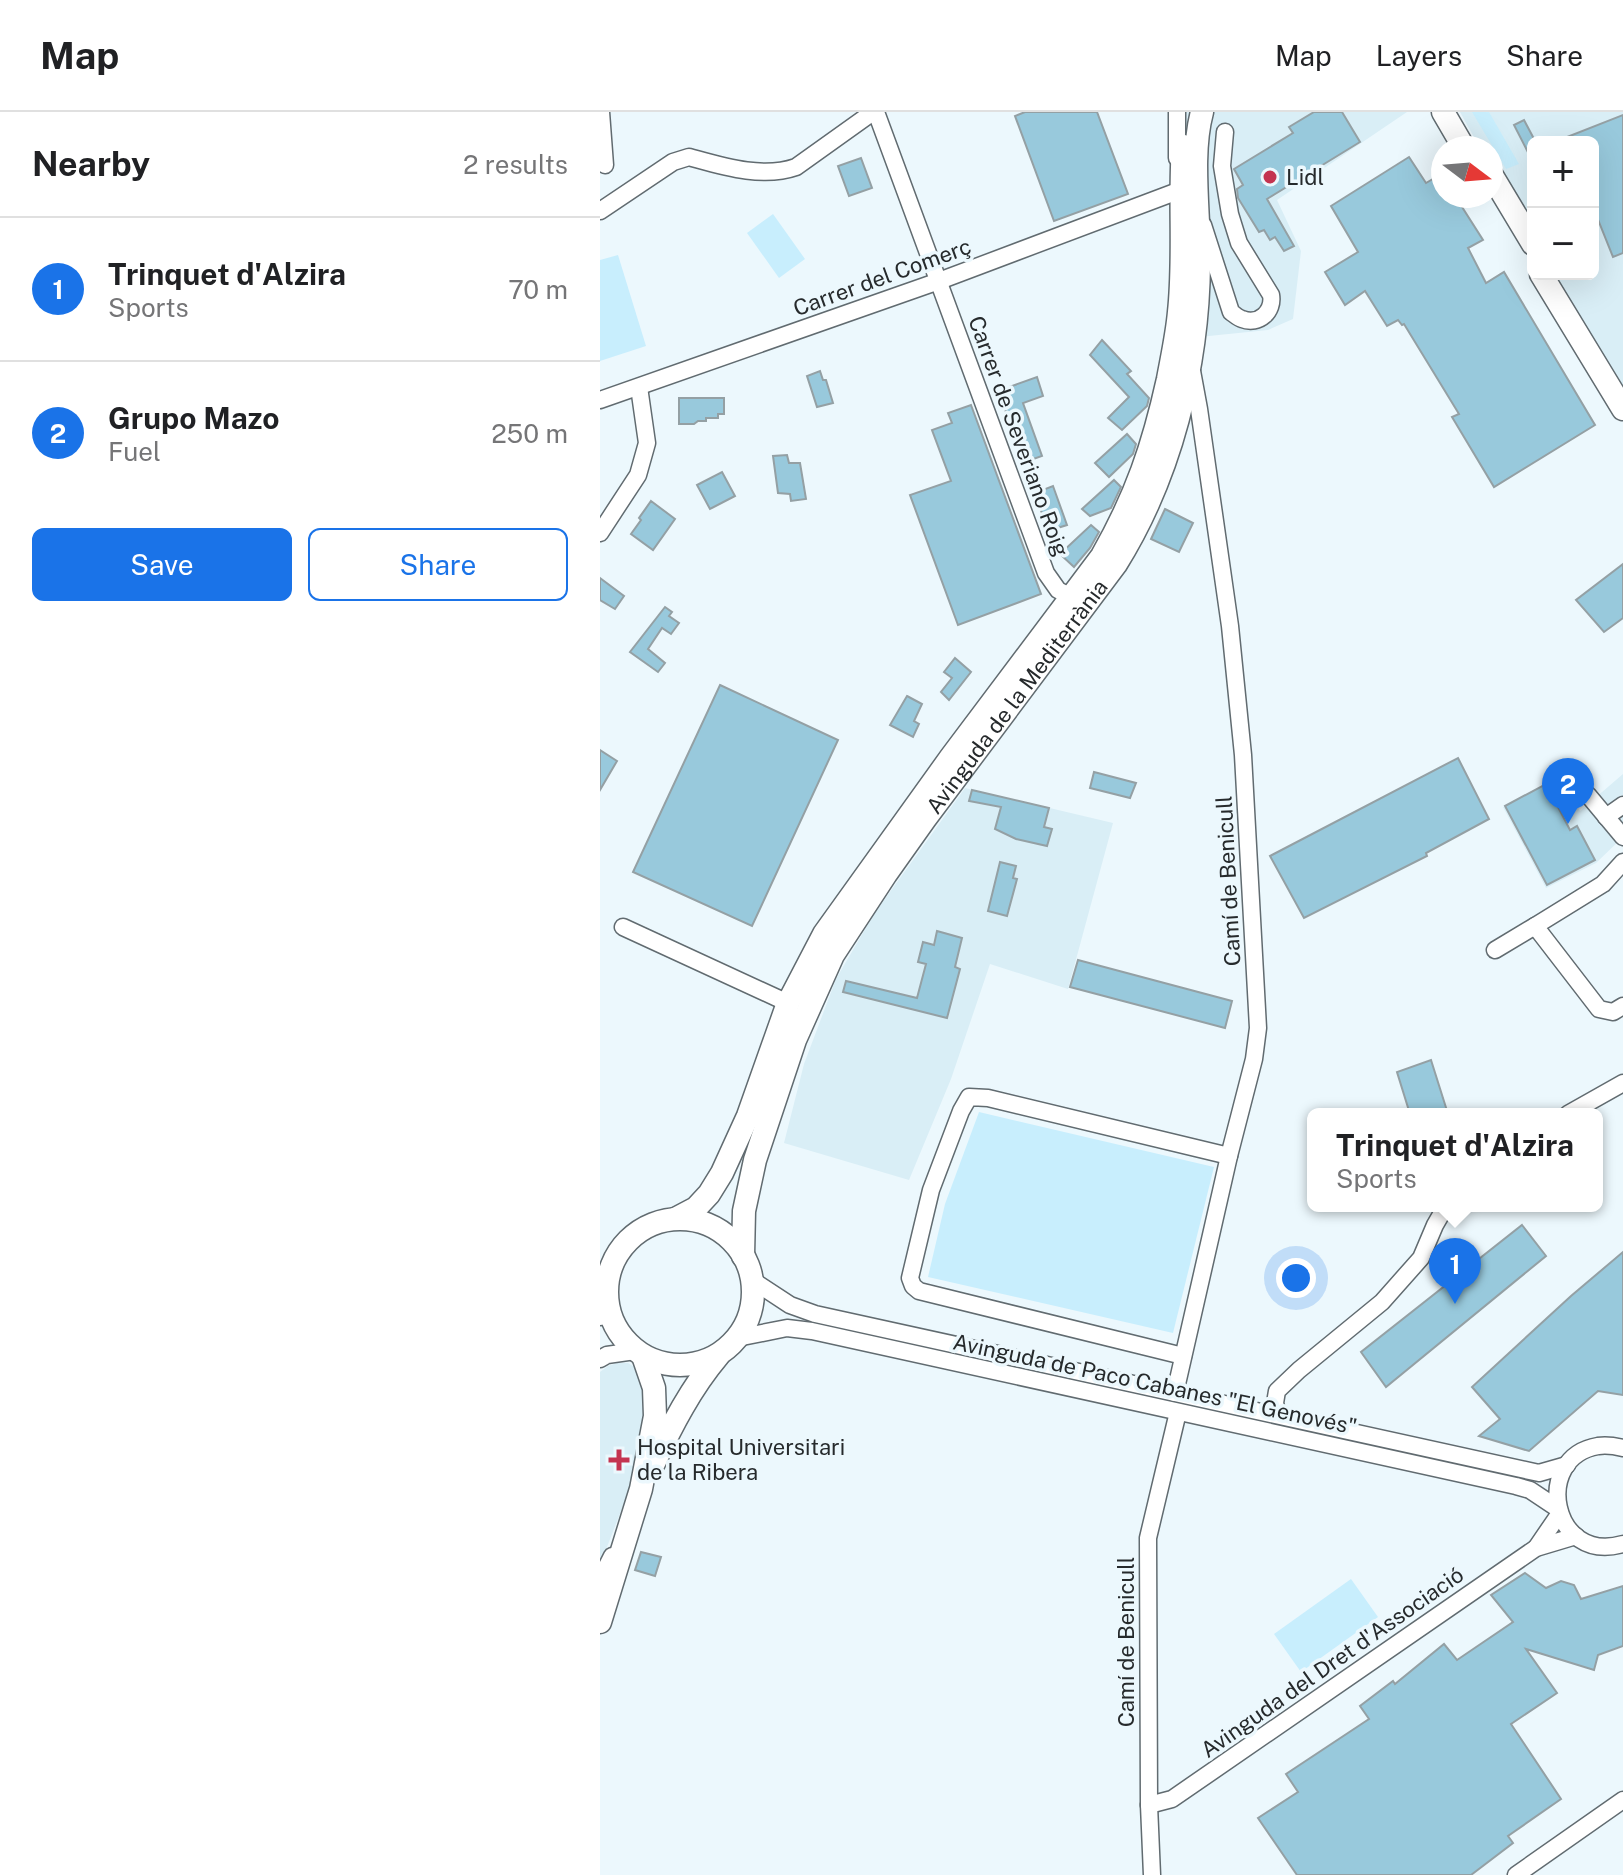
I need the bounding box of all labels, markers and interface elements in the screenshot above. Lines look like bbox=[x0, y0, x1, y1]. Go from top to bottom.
text: Map bbox=[40, 33, 119, 78]
text: Map bbox=[1275, 39, 1332, 72]
text: Layers bbox=[1376, 39, 1462, 72]
text: Share bbox=[1506, 39, 1583, 72]
north arrow bbox=[1431, 136, 1503, 208]
map controls bbox=[1527, 136, 1599, 280]
button: + bbox=[1527, 136, 1599, 208]
text: Nearby bbox=[32, 144, 150, 184]
text: 2 results bbox=[463, 149, 568, 180]
place label: Lidl bbox=[1286, 164, 1324, 190]
marker: Lidl bbox=[1261, 168, 1279, 186]
button: − bbox=[1527, 208, 1599, 280]
street label: Carrer del Comerç bbox=[790, 233, 974, 321]
text: Trinquet d'Alzira bbox=[108, 256, 346, 292]
text: 1 bbox=[52, 274, 64, 305]
text: 70 m bbox=[508, 274, 568, 305]
text: Sports bbox=[108, 292, 189, 323]
street label: Carrer de Severiano Roig bbox=[963, 312, 1075, 560]
text: Grupo Mazo bbox=[108, 400, 280, 436]
text: 2 bbox=[50, 418, 66, 449]
text: 250 m bbox=[491, 418, 568, 449]
text: Fuel bbox=[108, 436, 161, 467]
button: Save bbox=[32, 528, 292, 601]
button: Share bbox=[308, 528, 568, 601]
street label: Avinguda de la Mediterrània bbox=[921, 574, 1113, 819]
pin: 2 bbox=[1542, 758, 1594, 824]
street label: Camí de Benicull bbox=[1211, 795, 1245, 967]
popup bbox=[1307, 1108, 1603, 1212]
text: Trinquet d'Alzira bbox=[1336, 1127, 1574, 1163]
text: Sports bbox=[1336, 1163, 1417, 1194]
pin: 1 bbox=[1429, 1238, 1481, 1304]
your location bbox=[1276, 1258, 1316, 1298]
street label: Avinguda de Paco Cabanes "El Genovés" bbox=[951, 1328, 1359, 1440]
place label: Hospital Universitari de la Ribera bbox=[637, 1434, 845, 1485]
marker: Hospital Universitari de la Ribera bbox=[608, 1449, 630, 1471]
street label: Camí de Benicull bbox=[1113, 1557, 1139, 1727]
street label: Avinguda del Dret d'Associació bbox=[1196, 1561, 1468, 1763]

